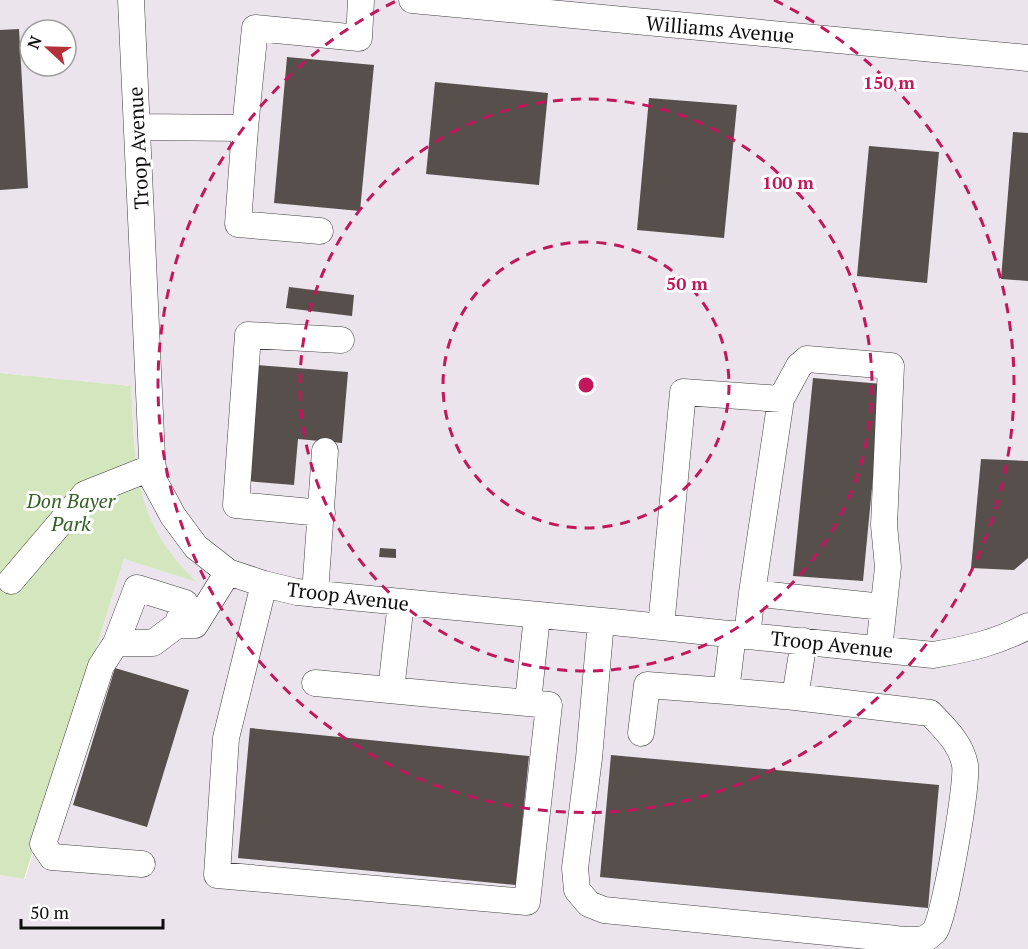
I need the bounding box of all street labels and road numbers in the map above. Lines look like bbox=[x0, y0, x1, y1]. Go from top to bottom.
street label: Williams Avenue bbox=[645, 9, 795, 49]
street label: Troop Avenue bbox=[121, 86, 155, 210]
street label: Troop Avenue bbox=[285, 575, 411, 617]
street label: Troop Avenue bbox=[769, 624, 895, 664]

